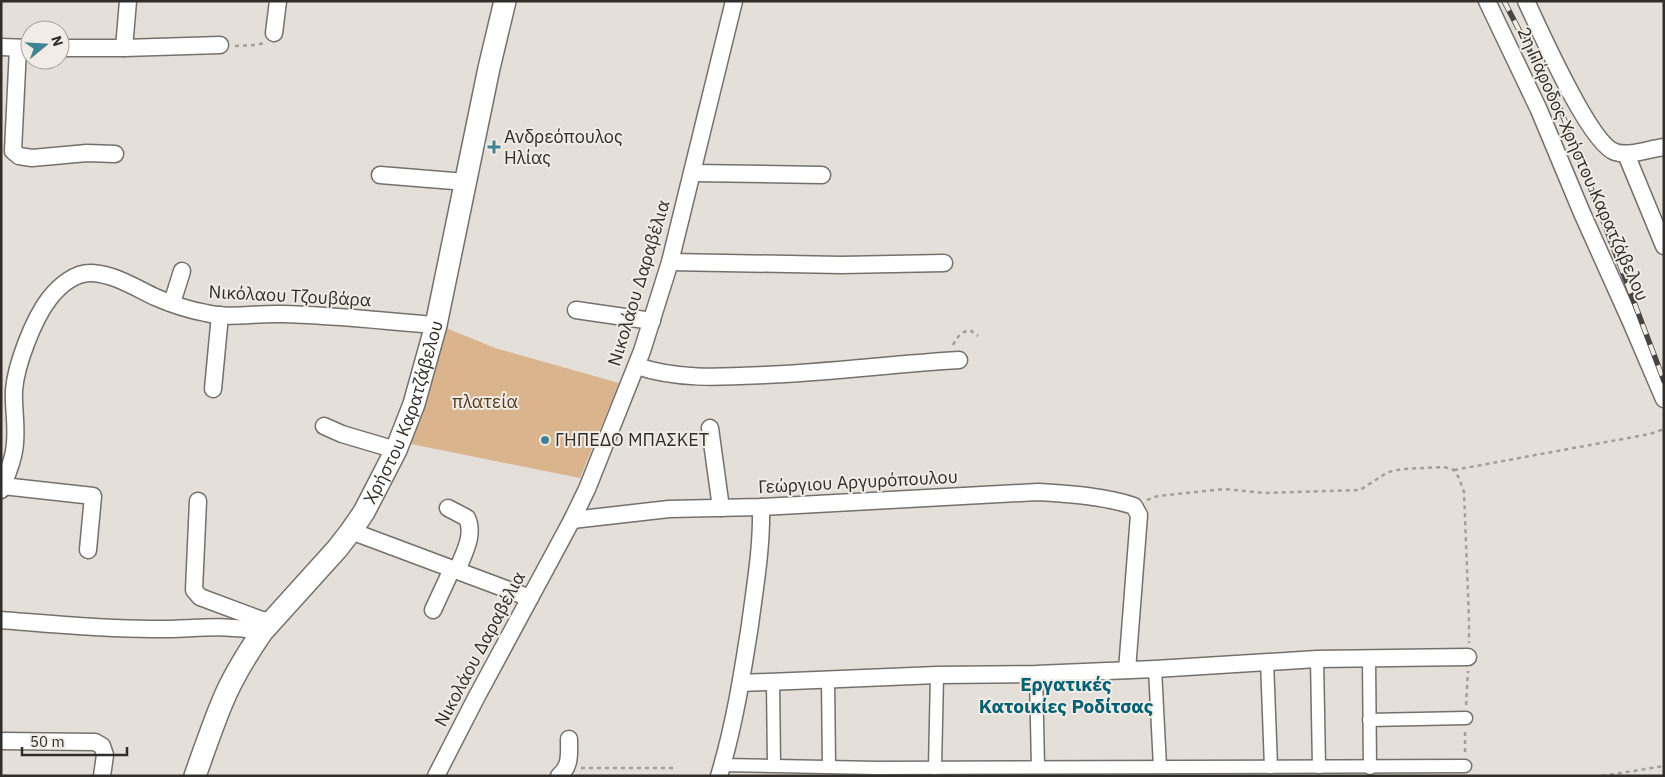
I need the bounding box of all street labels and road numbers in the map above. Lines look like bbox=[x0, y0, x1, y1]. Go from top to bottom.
street label: 2η Πάροδος Χρήστου Καρατζάβελου bbox=[1512, 23, 1654, 304]
street label: Νικολάου Δαραβέλια bbox=[602, 197, 675, 369]
street label: Νικόλαου Τζουβάρα bbox=[208, 280, 372, 311]
street label: Χρήστου Καρατζάβελου bbox=[358, 318, 448, 508]
street label: Γεώργιου Αργυρόπουλου bbox=[758, 465, 958, 498]
street label: Νικολάου Δαραβέλια bbox=[429, 567, 530, 730]

